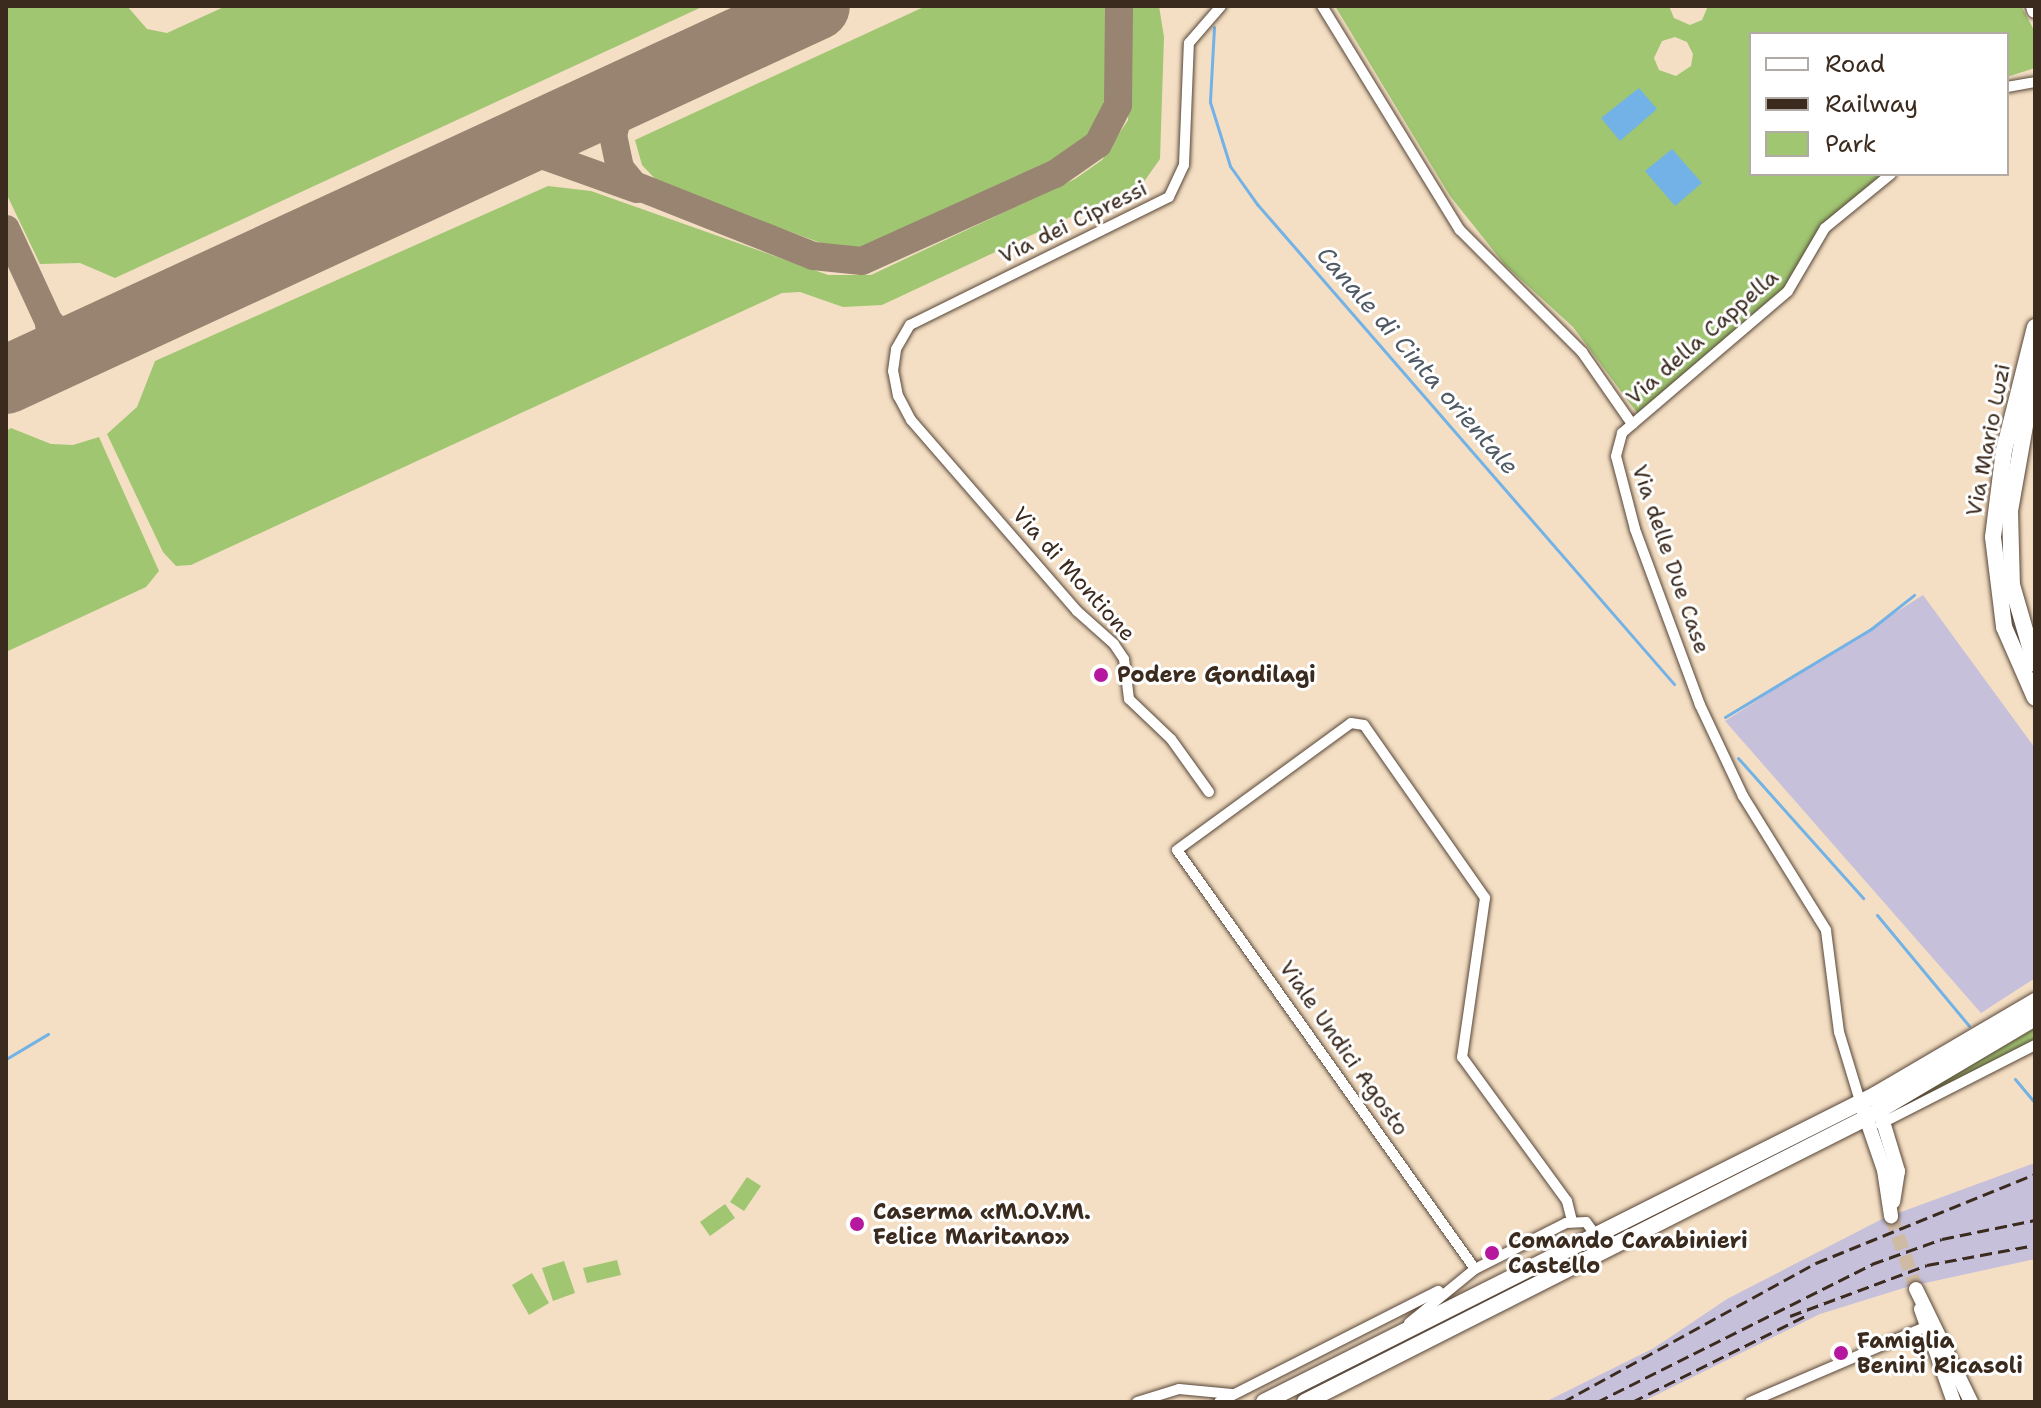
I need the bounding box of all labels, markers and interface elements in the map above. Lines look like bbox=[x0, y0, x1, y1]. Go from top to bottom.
legend bbox=[1749, 32, 2009, 176]
text: Road bbox=[1825, 48, 1885, 80]
text: Railway bbox=[1825, 88, 1918, 120]
text: Park bbox=[1825, 128, 1877, 160]
street label: Via dei Cipressi bbox=[995, 175, 1151, 269]
water label: Canale di Cinta orientale bbox=[1310, 241, 1524, 481]
street label: Via della Cappella bbox=[1621, 264, 1783, 410]
street label: Via Mario Luzi bbox=[1960, 361, 2016, 519]
street label: Via delle Due Case bbox=[1626, 461, 1716, 657]
street label: Via di Montione bbox=[1007, 502, 1141, 646]
place label: Podere Gondilagi bbox=[1117, 662, 1316, 688]
marker: Podere Gondilagi bbox=[1092, 666, 1110, 684]
street label: Viale Undici Agosto bbox=[1274, 955, 1414, 1141]
place label: Caserma «M.O.V.M. Felice Maritano» bbox=[873, 1198, 1091, 1250]
marker: Caserma «M.O.V.M. Felice Maritano» bbox=[848, 1215, 866, 1233]
place label: Comando Carabinieri Castello bbox=[1508, 1227, 1748, 1278]
marker: Comando Carabinieri Castello bbox=[1483, 1244, 1501, 1262]
place label: Famiglia Benini Ricasoli bbox=[1857, 1327, 2023, 1378]
marker: Famiglia Benini Ricasoli bbox=[1832, 1344, 1850, 1362]

